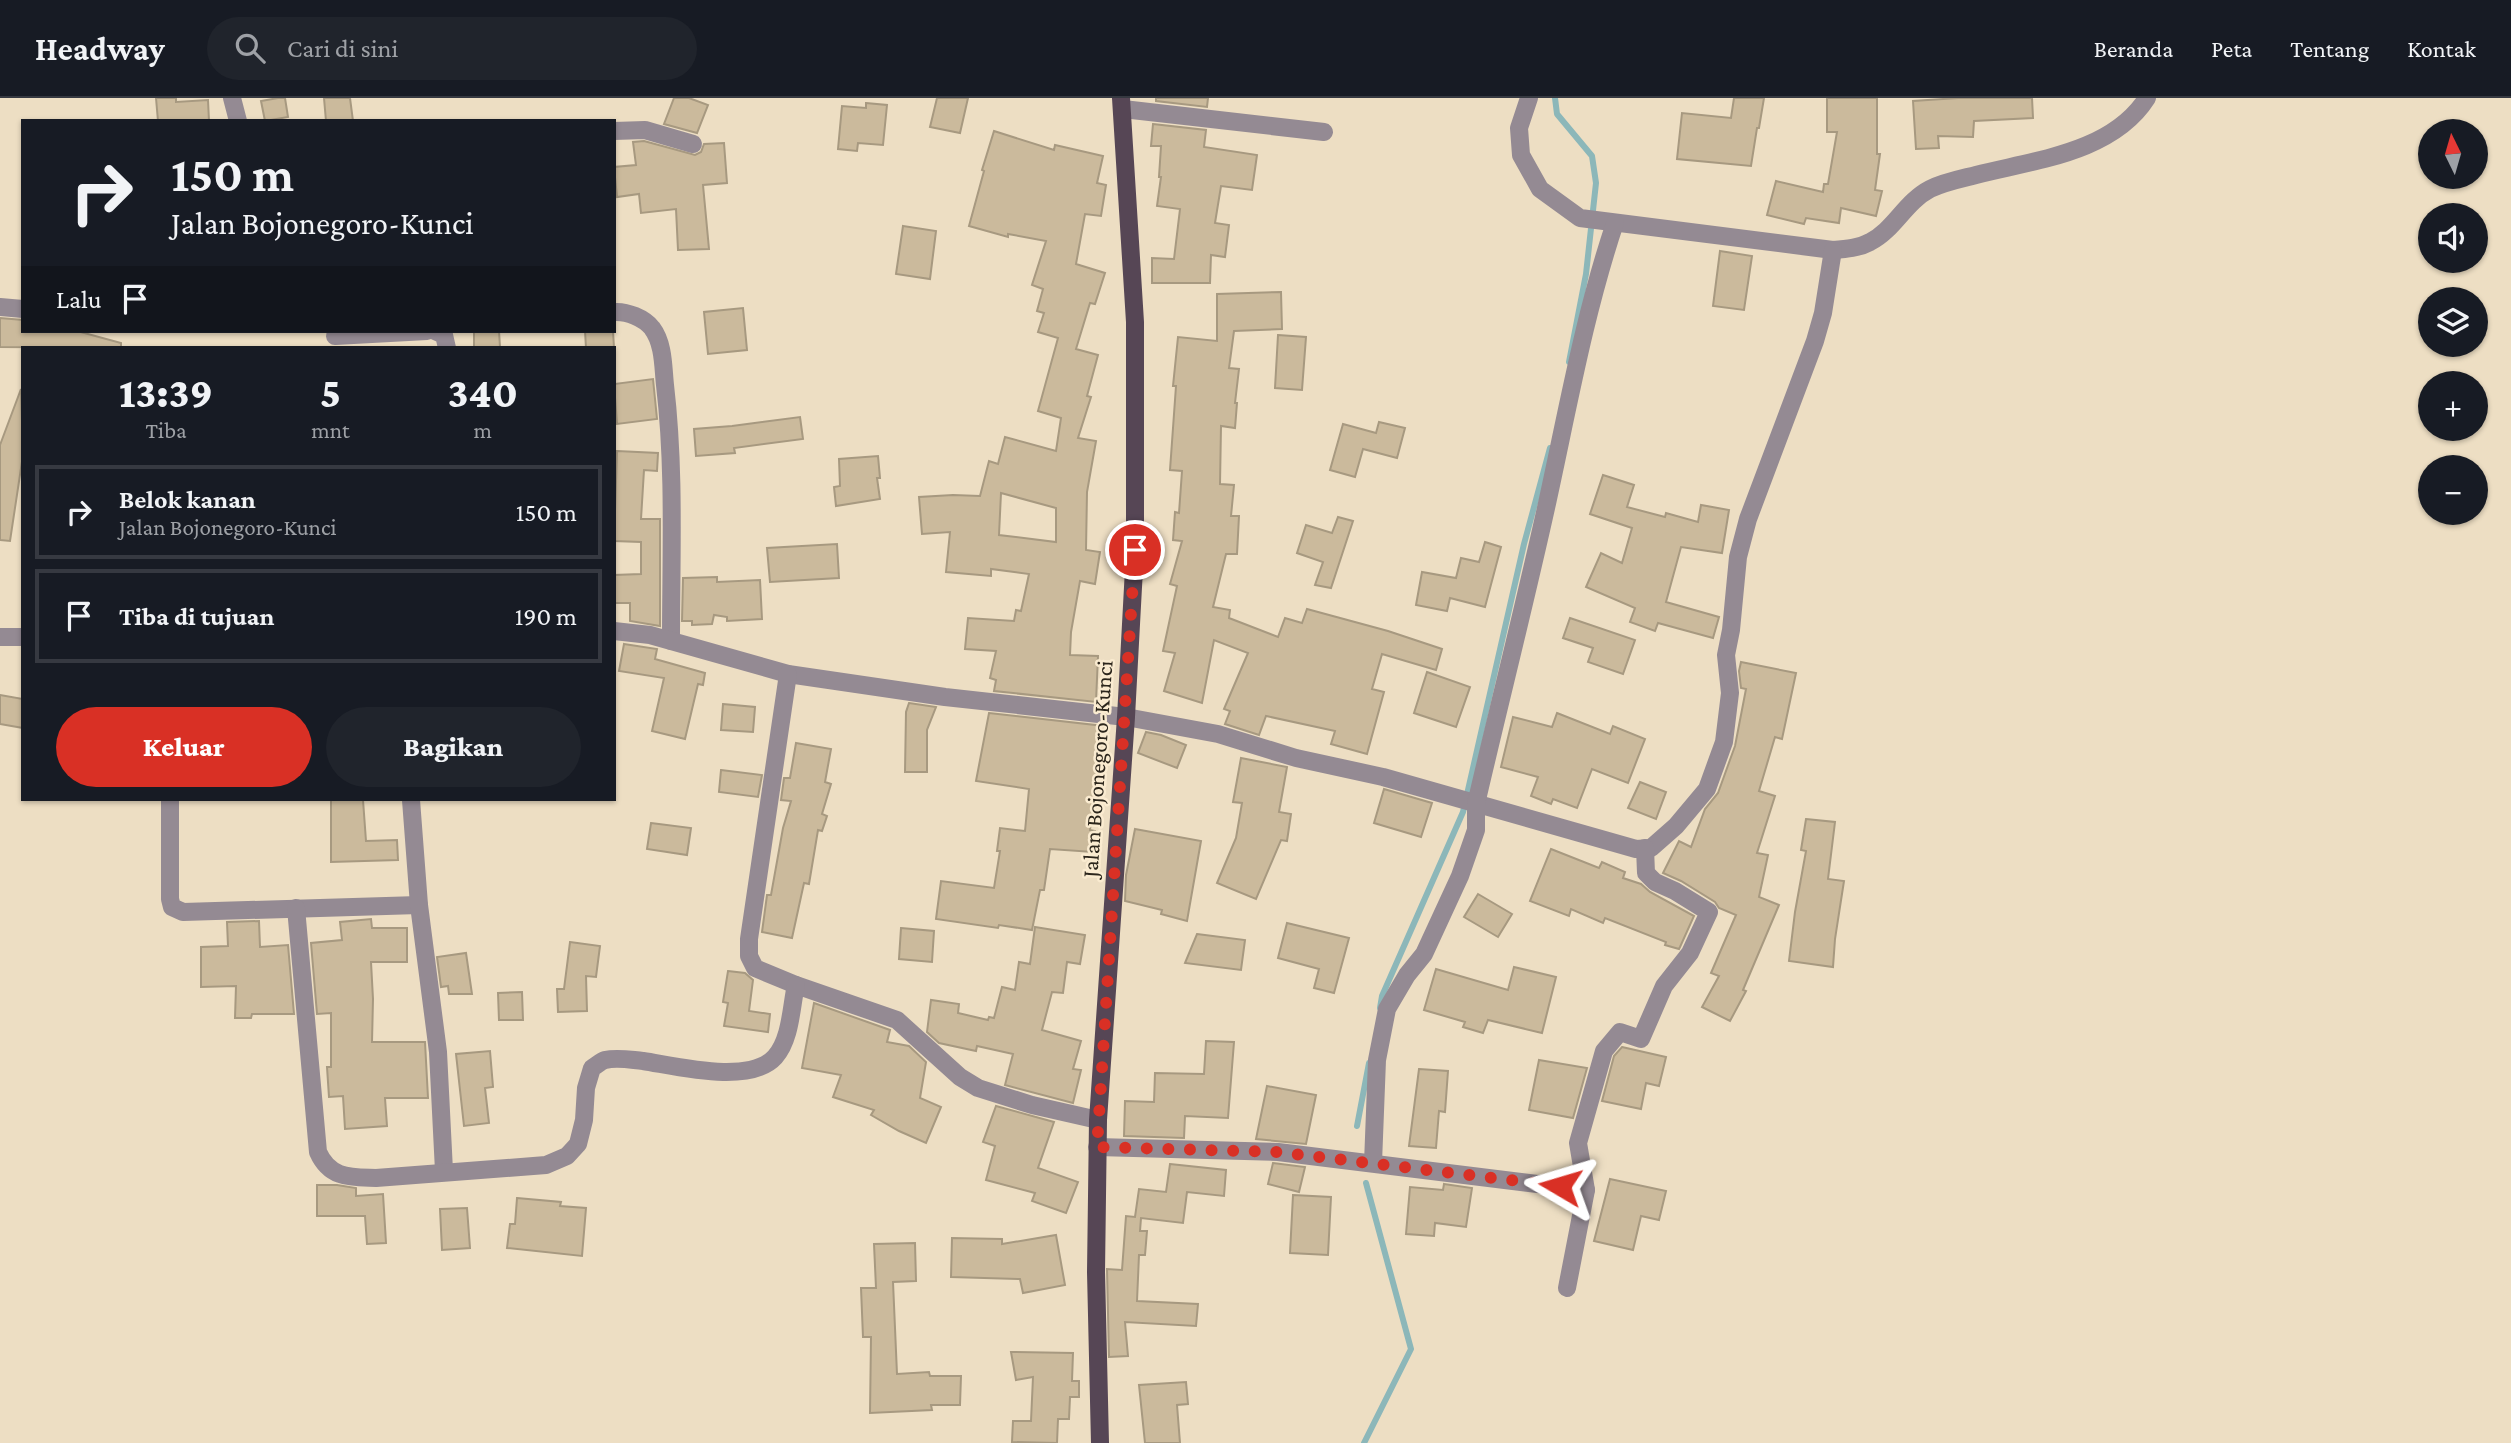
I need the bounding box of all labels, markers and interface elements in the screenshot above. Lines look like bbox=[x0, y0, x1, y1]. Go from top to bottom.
search box bbox=[207, 17, 697, 80]
icon: search bbox=[231, 29, 269, 67]
text: Headway bbox=[35, 30, 165, 67]
text: Cari di sini bbox=[287, 34, 398, 63]
text: Beranda bbox=[2094, 35, 2173, 62]
text: Peta bbox=[2211, 35, 2252, 62]
text: Tentang bbox=[2290, 35, 2369, 62]
text: Kontak bbox=[2407, 35, 2476, 62]
north arrow bbox=[2418, 119, 2488, 189]
map controls bbox=[2418, 119, 2488, 525]
icon: right bbox=[56, 147, 147, 238]
text: 150 m bbox=[171, 147, 294, 202]
button: sound bbox=[2418, 203, 2488, 273]
text: Jalan Bojonegoro-Kunci bbox=[171, 205, 474, 241]
icon: arrive bbox=[116, 280, 154, 318]
text: Lalu bbox=[56, 285, 102, 314]
button: layers bbox=[2418, 287, 2488, 357]
text: 13:39 bbox=[119, 369, 213, 416]
text: 5 bbox=[320, 369, 341, 416]
text: 340 bbox=[448, 369, 518, 416]
button: + bbox=[2418, 371, 2488, 441]
text: Tiba bbox=[146, 417, 187, 443]
text: mnt bbox=[311, 417, 350, 443]
text: m bbox=[474, 417, 492, 443]
button: − bbox=[2418, 455, 2488, 525]
text: Belok kanan bbox=[119, 485, 256, 514]
icon: right bbox=[60, 493, 98, 531]
text: 150 m bbox=[516, 498, 577, 527]
text: Jalan Bojonegoro-Kunci bbox=[119, 514, 337, 540]
pin bbox=[1105, 520, 1165, 580]
icon: arrive bbox=[1116, 531, 1154, 569]
icon: arrive bbox=[60, 597, 98, 635]
text: Tiba di tujuan bbox=[119, 602, 274, 631]
text: 190 m bbox=[515, 602, 577, 631]
street label: Jalan Bojonegoro-Kunci bbox=[1076, 660, 1118, 880]
button: Keluar bbox=[56, 707, 312, 787]
button: Bagikan bbox=[326, 707, 581, 787]
position arrow bbox=[1523, 1149, 1597, 1223]

